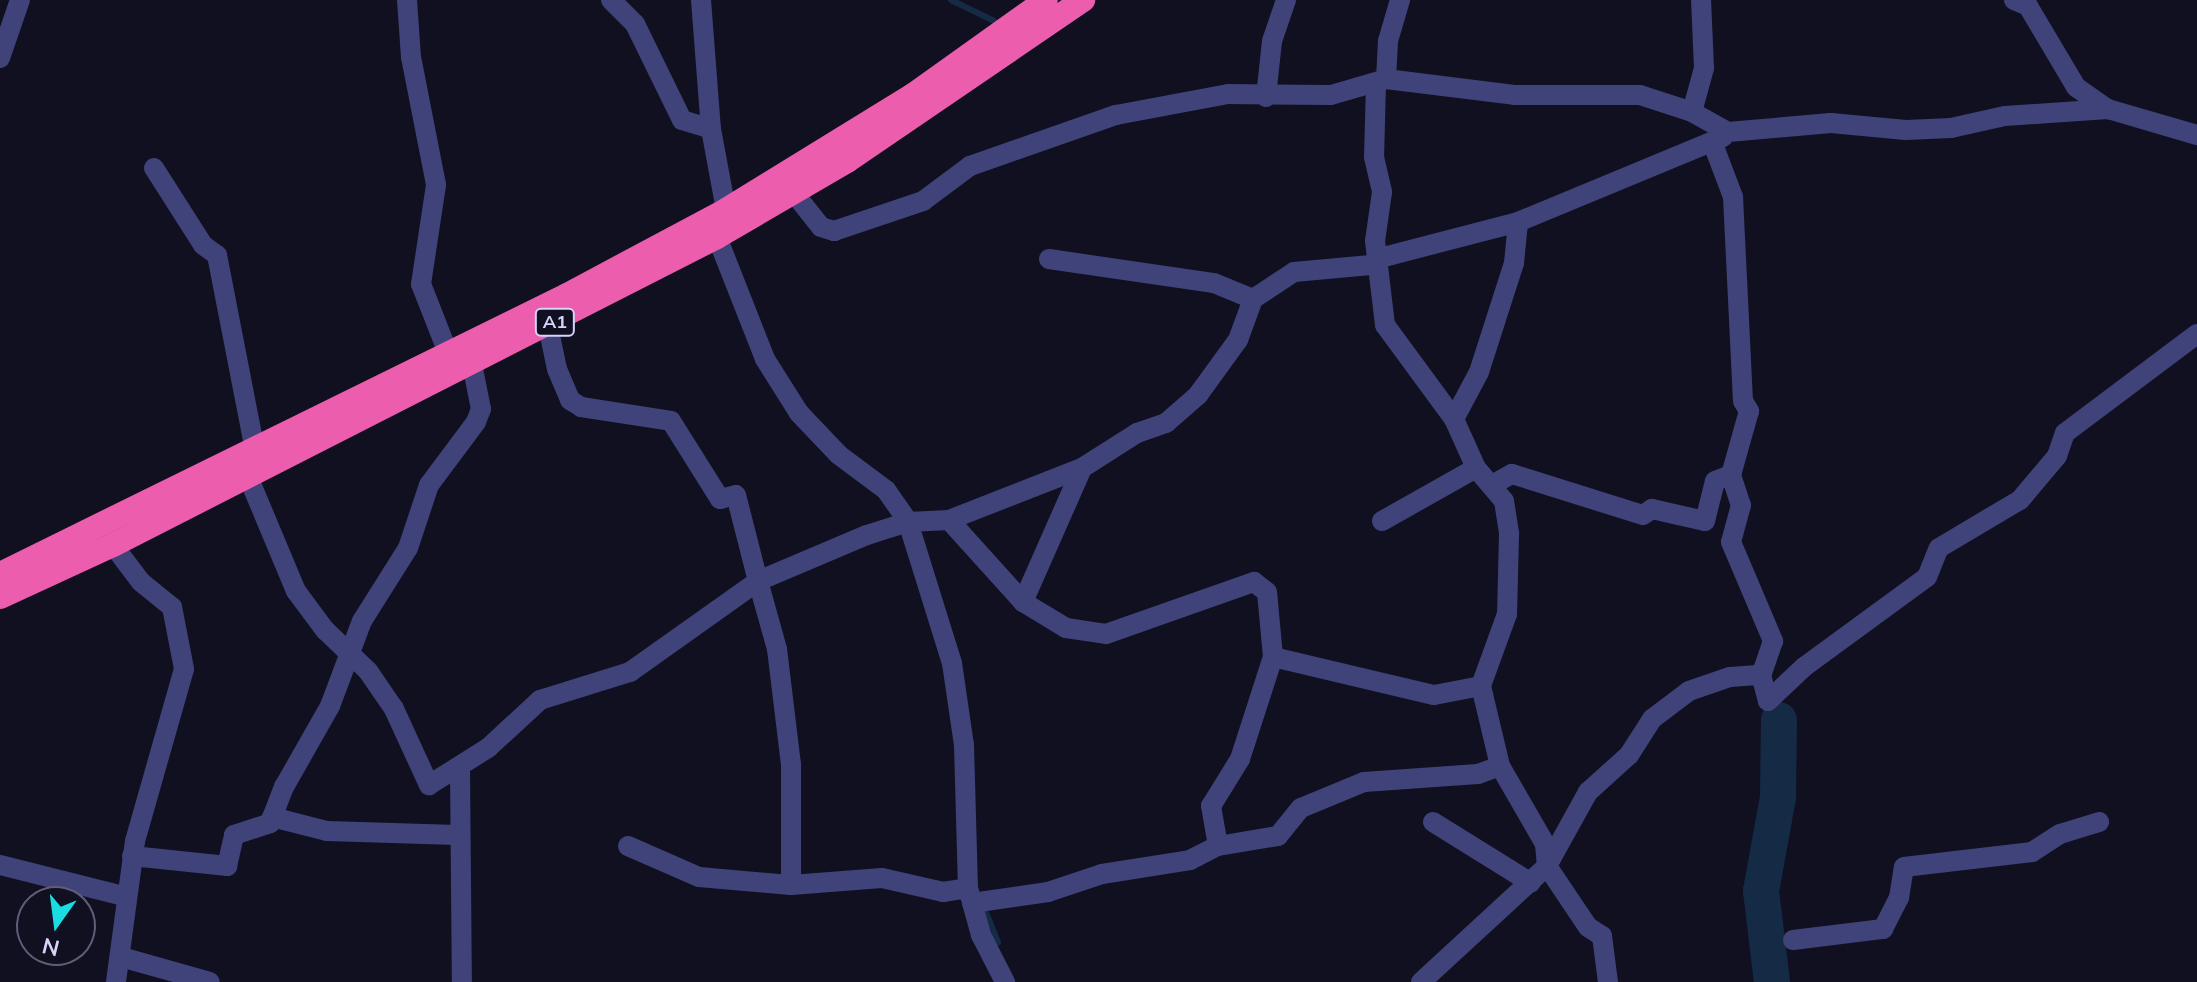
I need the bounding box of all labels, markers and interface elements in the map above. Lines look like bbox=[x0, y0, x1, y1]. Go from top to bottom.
road number: A1 bbox=[533, 308, 577, 336]
north arrow bbox=[16, 886, 96, 966]
text: N bbox=[39, 932, 62, 963]

